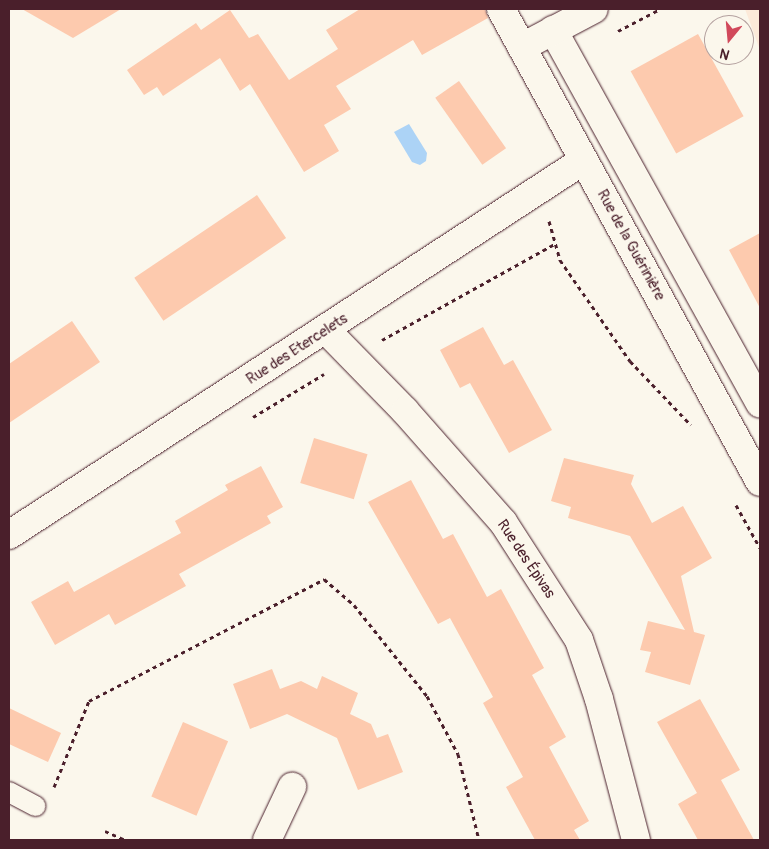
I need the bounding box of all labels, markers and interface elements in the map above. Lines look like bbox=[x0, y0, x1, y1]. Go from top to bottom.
north arrow bbox=[704, 15, 754, 65]
text: N bbox=[718, 44, 732, 63]
street label: Rue de la Guérinière bbox=[593, 187, 669, 303]
street label: Rue des Etercelets bbox=[243, 310, 351, 388]
street label: Rue des Épivas bbox=[493, 516, 559, 602]

